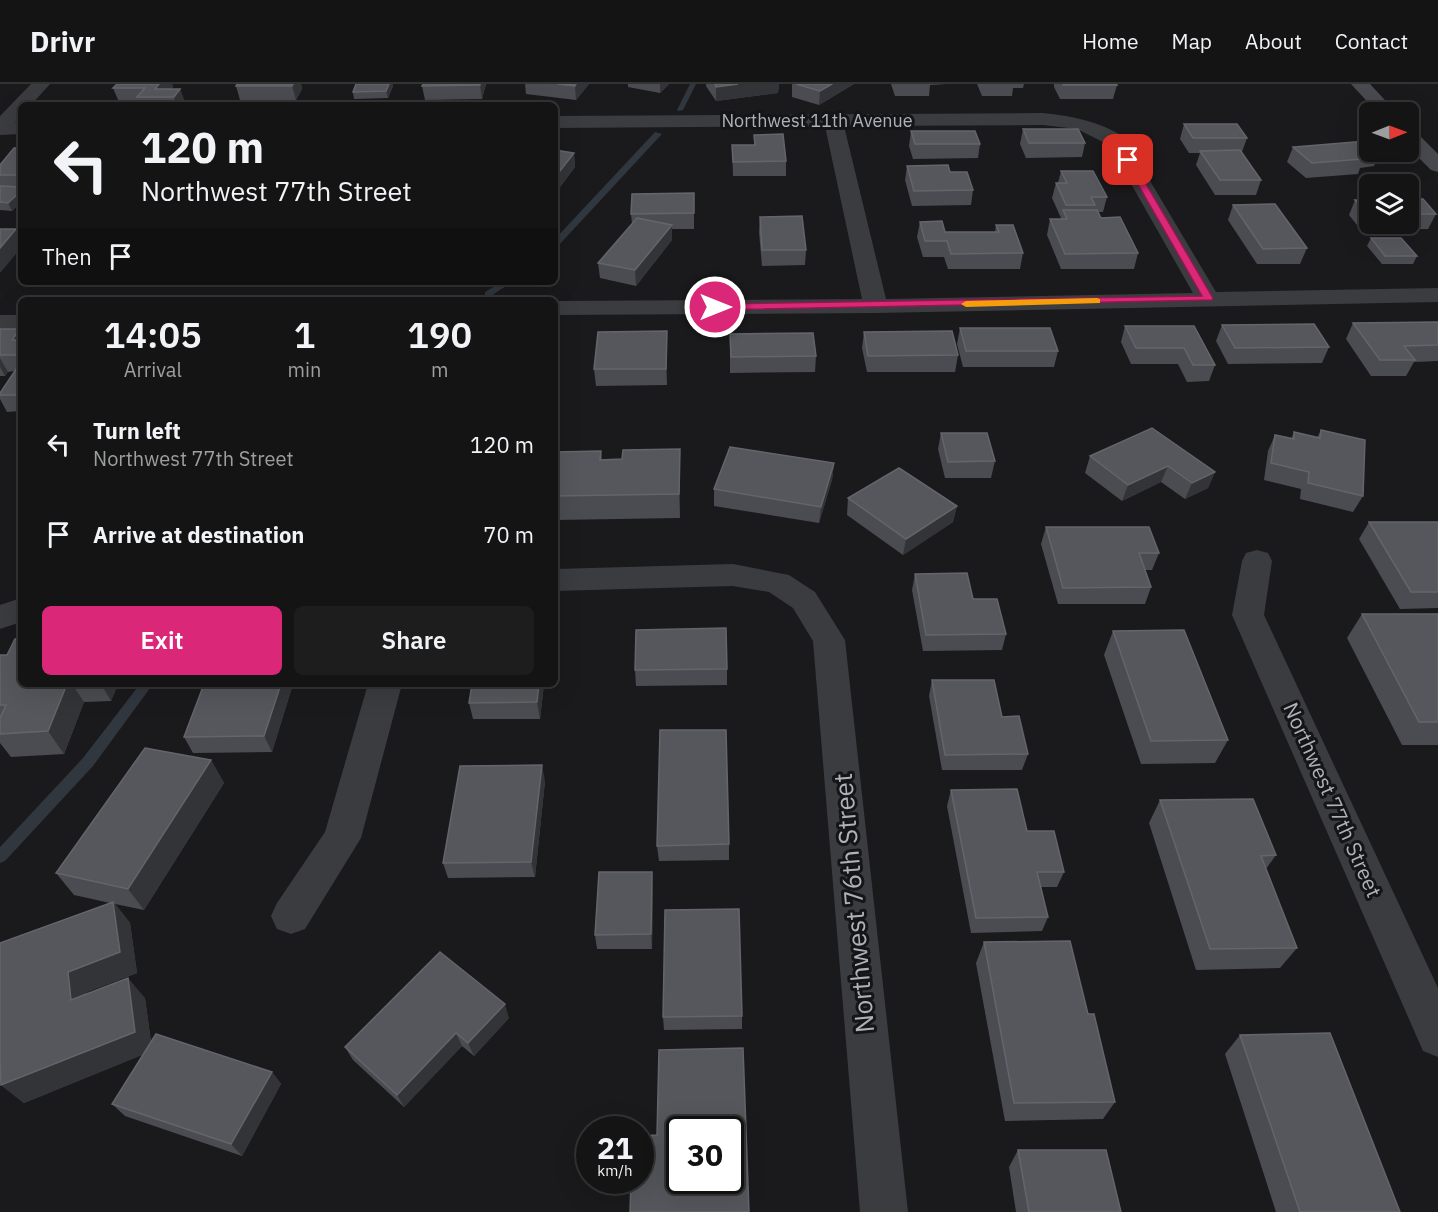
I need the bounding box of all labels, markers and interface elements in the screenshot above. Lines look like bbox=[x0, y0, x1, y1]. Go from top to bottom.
text: Drivr bbox=[30, 23, 95, 60]
text: Home bbox=[1082, 27, 1139, 55]
text: Map bbox=[1172, 27, 1212, 55]
text: About bbox=[1245, 27, 1302, 55]
text: Contact bbox=[1335, 27, 1408, 55]
north arrow bbox=[1359, 102, 1419, 162]
map controls bbox=[1359, 102, 1419, 234]
street label: Northwest 11th Avenue bbox=[721, 109, 913, 132]
text: 120 m bbox=[141, 120, 264, 175]
icon: left bbox=[42, 126, 120, 204]
pin bbox=[1102, 134, 1153, 185]
icon: arrive bbox=[1111, 143, 1144, 176]
text: Northwest 77th Street bbox=[141, 173, 412, 208]
button: layers bbox=[1359, 174, 1419, 234]
icon: arrive bbox=[104, 240, 137, 273]
text: Then bbox=[42, 242, 92, 271]
position arrow bbox=[683, 275, 747, 339]
text: 14:05 bbox=[104, 311, 202, 358]
text: 1 bbox=[294, 311, 315, 358]
text: 190 bbox=[407, 311, 472, 358]
text: Arrival bbox=[124, 356, 182, 383]
text: min bbox=[288, 356, 321, 383]
text: m bbox=[431, 356, 448, 383]
text: Turn left bbox=[93, 416, 181, 445]
icon: left bbox=[42, 428, 75, 461]
text: 120 m bbox=[470, 430, 534, 459]
text: Northwest 77th Street bbox=[93, 445, 294, 472]
icon: arrive bbox=[42, 518, 75, 551]
text: Arrive at destination bbox=[93, 520, 304, 549]
text: 70 m bbox=[483, 520, 534, 549]
button: Exit bbox=[42, 606, 282, 675]
button: Share bbox=[294, 606, 534, 675]
street label: Northwest 77th Street bbox=[1277, 698, 1389, 901]
street label: Northwest 76th Street bbox=[825, 772, 881, 1034]
speed limit sign: 30 bbox=[666, 1116, 744, 1194]
text: 21 bbox=[597, 1128, 633, 1167]
text: km/h bbox=[597, 1161, 633, 1180]

